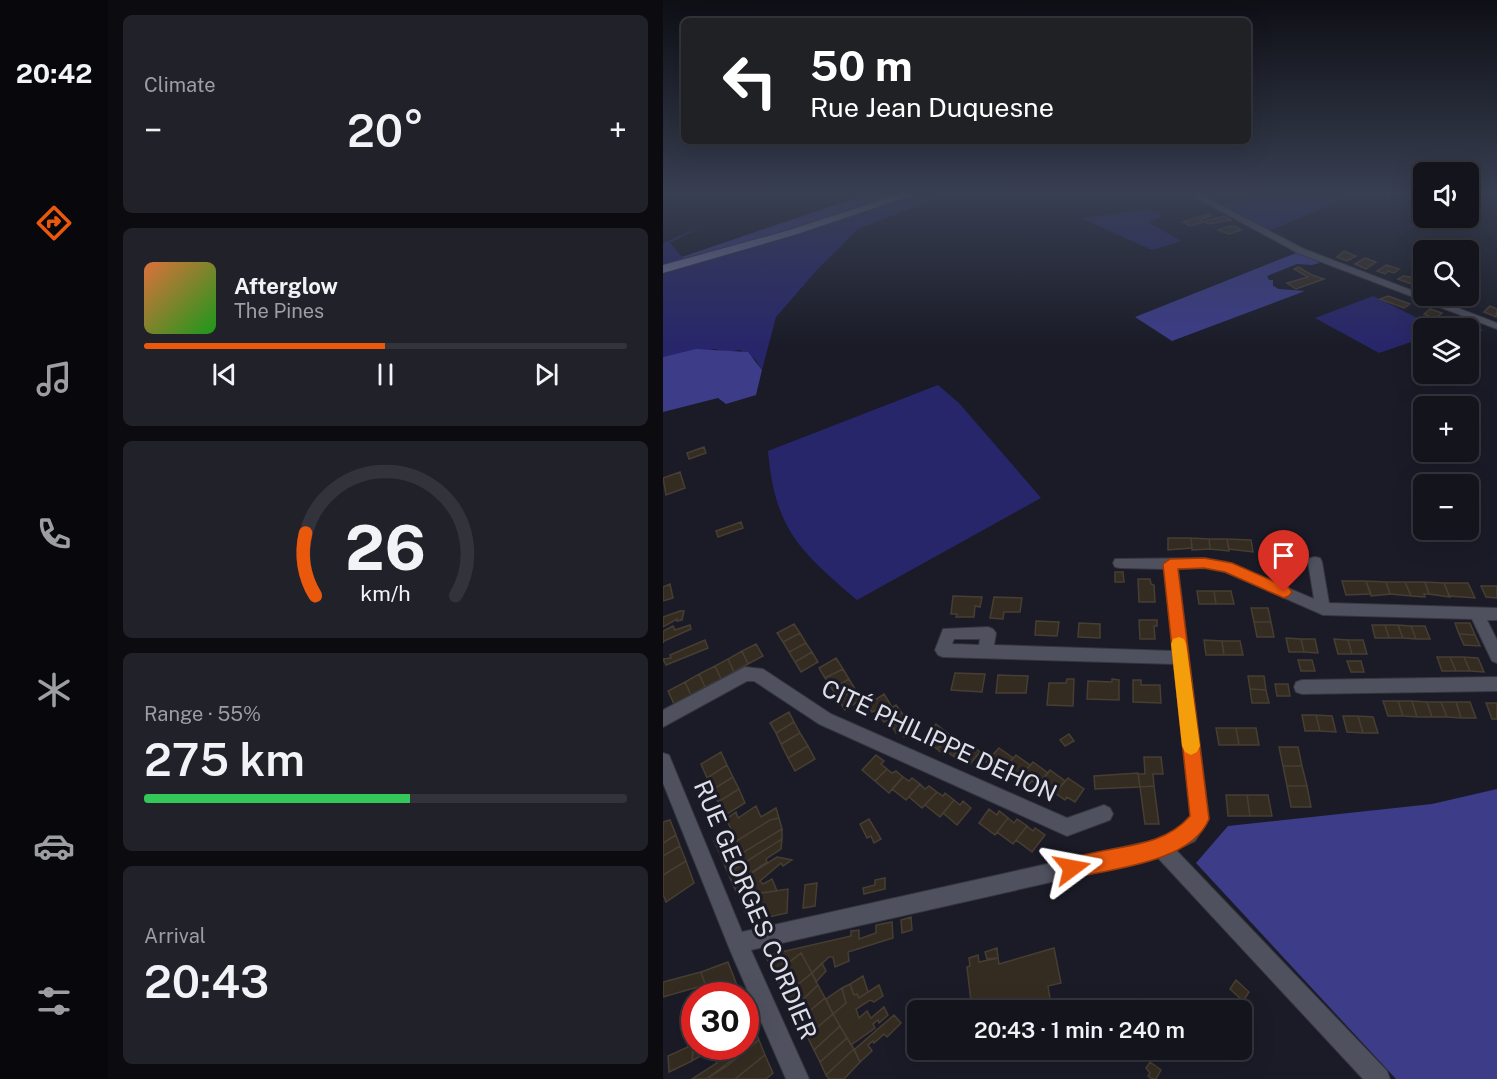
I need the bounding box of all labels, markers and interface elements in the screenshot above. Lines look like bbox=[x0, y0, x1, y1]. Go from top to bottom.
text: 50 m bbox=[810, 41, 913, 90]
icon: left bbox=[711, 42, 789, 120]
text: 20:42 bbox=[16, 57, 92, 89]
text: Climate bbox=[144, 73, 216, 97]
text: Rue Jean Duquesne bbox=[810, 91, 1054, 123]
text: 20° bbox=[347, 104, 424, 157]
text: − bbox=[144, 111, 162, 149]
text: + bbox=[609, 111, 627, 149]
map controls bbox=[1413, 162, 1479, 540]
button: sound bbox=[1413, 162, 1479, 228]
icon: directions bbox=[33, 202, 75, 244]
button: search bbox=[1413, 240, 1479, 306]
text: Afterglow bbox=[234, 273, 338, 299]
text: The Pines bbox=[234, 299, 324, 323]
button: layers bbox=[1413, 318, 1479, 384]
icon: music bbox=[33, 358, 75, 400]
icon: previous bbox=[208, 358, 241, 391]
icon: pause bbox=[369, 358, 402, 391]
icon: next bbox=[530, 358, 563, 391]
button: + bbox=[1413, 396, 1479, 462]
button: − bbox=[1413, 474, 1479, 540]
text: 26 bbox=[345, 512, 426, 585]
icon: phone bbox=[33, 513, 75, 555]
pin bbox=[1258, 530, 1309, 592]
icon: arrive bbox=[1267, 539, 1300, 572]
text: km/h bbox=[360, 582, 411, 607]
icon: climate bbox=[33, 669, 75, 711]
street label: CITÉ PHILIPPE DEHON bbox=[817, 673, 1062, 807]
text: Range · 55% bbox=[144, 702, 261, 726]
text: 275 km bbox=[144, 733, 305, 786]
street label: RUE GEORGES CORDIER bbox=[689, 776, 823, 1043]
icon: car bbox=[33, 825, 75, 867]
position arrow bbox=[1040, 836, 1104, 900]
text: Arrival bbox=[144, 924, 206, 948]
text: 20:43 bbox=[144, 955, 269, 1008]
icon: filters bbox=[33, 980, 75, 1022]
speed limit sign: 30 bbox=[681, 982, 759, 1060]
text: 20:43 · 1 min · 240 m bbox=[974, 1017, 1185, 1043]

